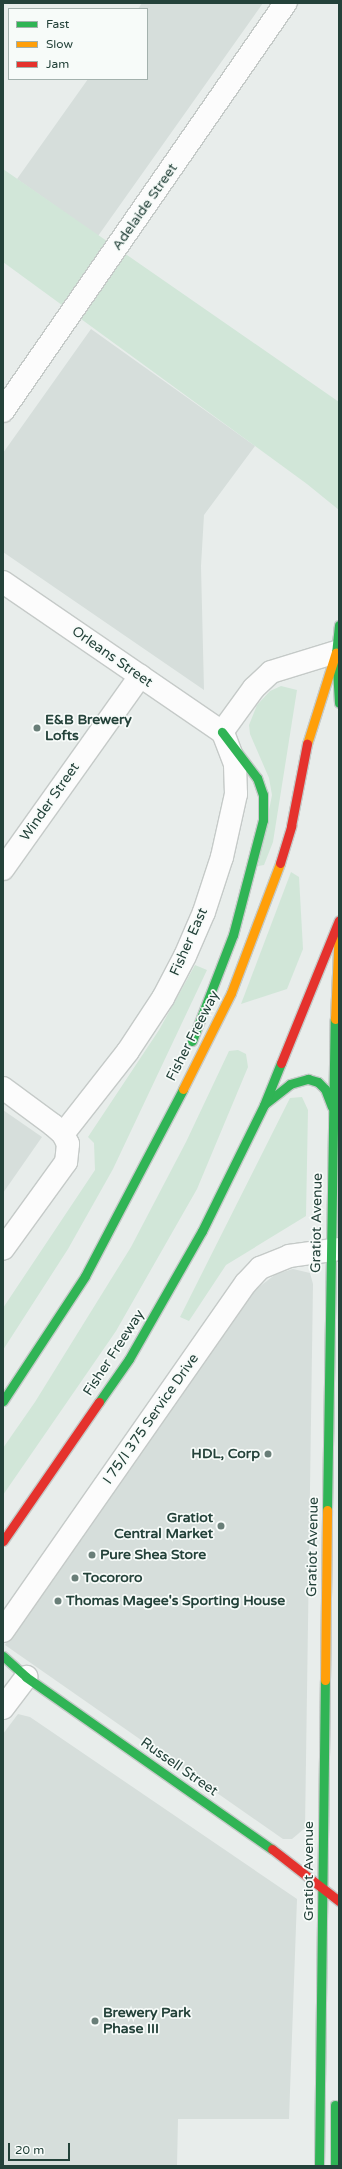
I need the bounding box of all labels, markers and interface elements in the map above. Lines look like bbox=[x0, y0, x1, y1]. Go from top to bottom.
legend bbox=[8, 8, 148, 80]
text: Fast bbox=[46, 17, 69, 31]
text: Slow bbox=[46, 37, 73, 51]
text: Jam bbox=[46, 57, 69, 71]
street label: Adelaide Street bbox=[109, 160, 181, 254]
street label: Orleans Street bbox=[68, 623, 156, 691]
place label: E&B Brewery Lofts bbox=[45, 712, 132, 744]
marker: E&B Brewery Lofts bbox=[32, 723, 42, 733]
street label: Winder Street bbox=[17, 760, 83, 844]
street label: Fisher East bbox=[167, 905, 211, 979]
street label: Fisher Freeway bbox=[163, 988, 223, 1084]
street label: Gratiot Avenue bbox=[308, 1173, 326, 1273]
street label: Fisher Freeway bbox=[80, 1307, 148, 1399]
street label: I 75/I 375 Service Drive bbox=[100, 1351, 202, 1487]
place label: HDL, Corp bbox=[191, 1446, 260, 1462]
marker: HDL, Corp bbox=[263, 1449, 273, 1459]
street label: Gratiot Avenue bbox=[304, 1497, 322, 1597]
place label: Gratiot Central Market bbox=[114, 1510, 213, 1542]
marker: Gratiot Central Market bbox=[216, 1521, 226, 1531]
place label: Pure Shea Store bbox=[100, 1547, 206, 1563]
marker: Pure Shea Store bbox=[87, 1550, 97, 1560]
place label: Tocororo bbox=[83, 1570, 142, 1586]
marker: Tocororo bbox=[70, 1573, 80, 1583]
place label: Thomas Magee's Sporting House bbox=[66, 1593, 285, 1609]
marker: Thomas Magee's Sporting House bbox=[53, 1596, 63, 1606]
street label: Russell Street bbox=[137, 1734, 221, 1800]
street label: Gratiot Avenue bbox=[301, 1821, 317, 1921]
place label: Brewery Park Phase III bbox=[103, 2005, 191, 2038]
marker: Brewery Park Phase III bbox=[90, 2016, 100, 2026]
scale bar bbox=[10, 2135, 72, 2161]
text: 20 m bbox=[15, 2143, 44, 2157]

